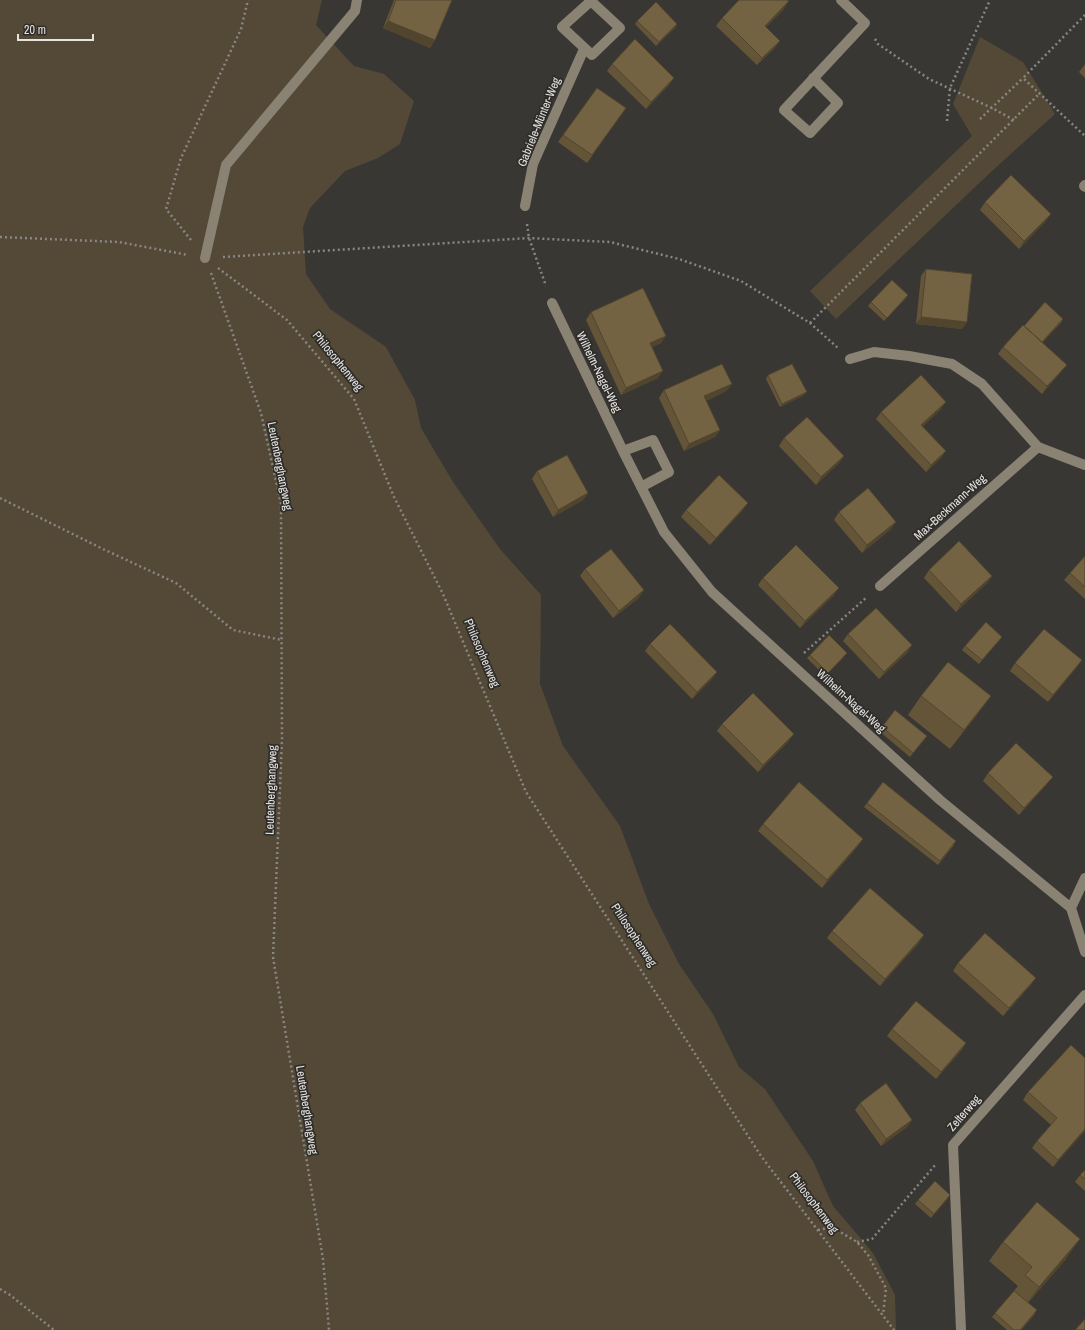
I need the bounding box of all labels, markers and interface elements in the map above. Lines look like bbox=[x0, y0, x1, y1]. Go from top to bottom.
scale bar bbox=[18, 16, 93, 42]
text: 20 m bbox=[24, 22, 46, 38]
street label: Gabriele-Münter-Weg bbox=[514, 74, 564, 169]
street label: Philosophenweg bbox=[309, 328, 367, 395]
street label: Wilhelm-Nagel-Weg bbox=[573, 329, 626, 415]
street label: Leutenberghangweg bbox=[264, 420, 297, 512]
street label: Max-Beckmann-Weg bbox=[911, 470, 990, 544]
street label: Philosophenweg bbox=[460, 616, 504, 690]
street label: Wilhelm-Nagel-Weg bbox=[813, 666, 889, 737]
street label: Leutenberghangweg bbox=[261, 744, 281, 835]
street label: Philosophenweg bbox=[607, 900, 661, 970]
street label: Leutenberghangweg bbox=[292, 1064, 322, 1156]
street label: Zelterweg bbox=[944, 1091, 985, 1135]
street label: Philosophenweg bbox=[786, 1169, 843, 1237]

